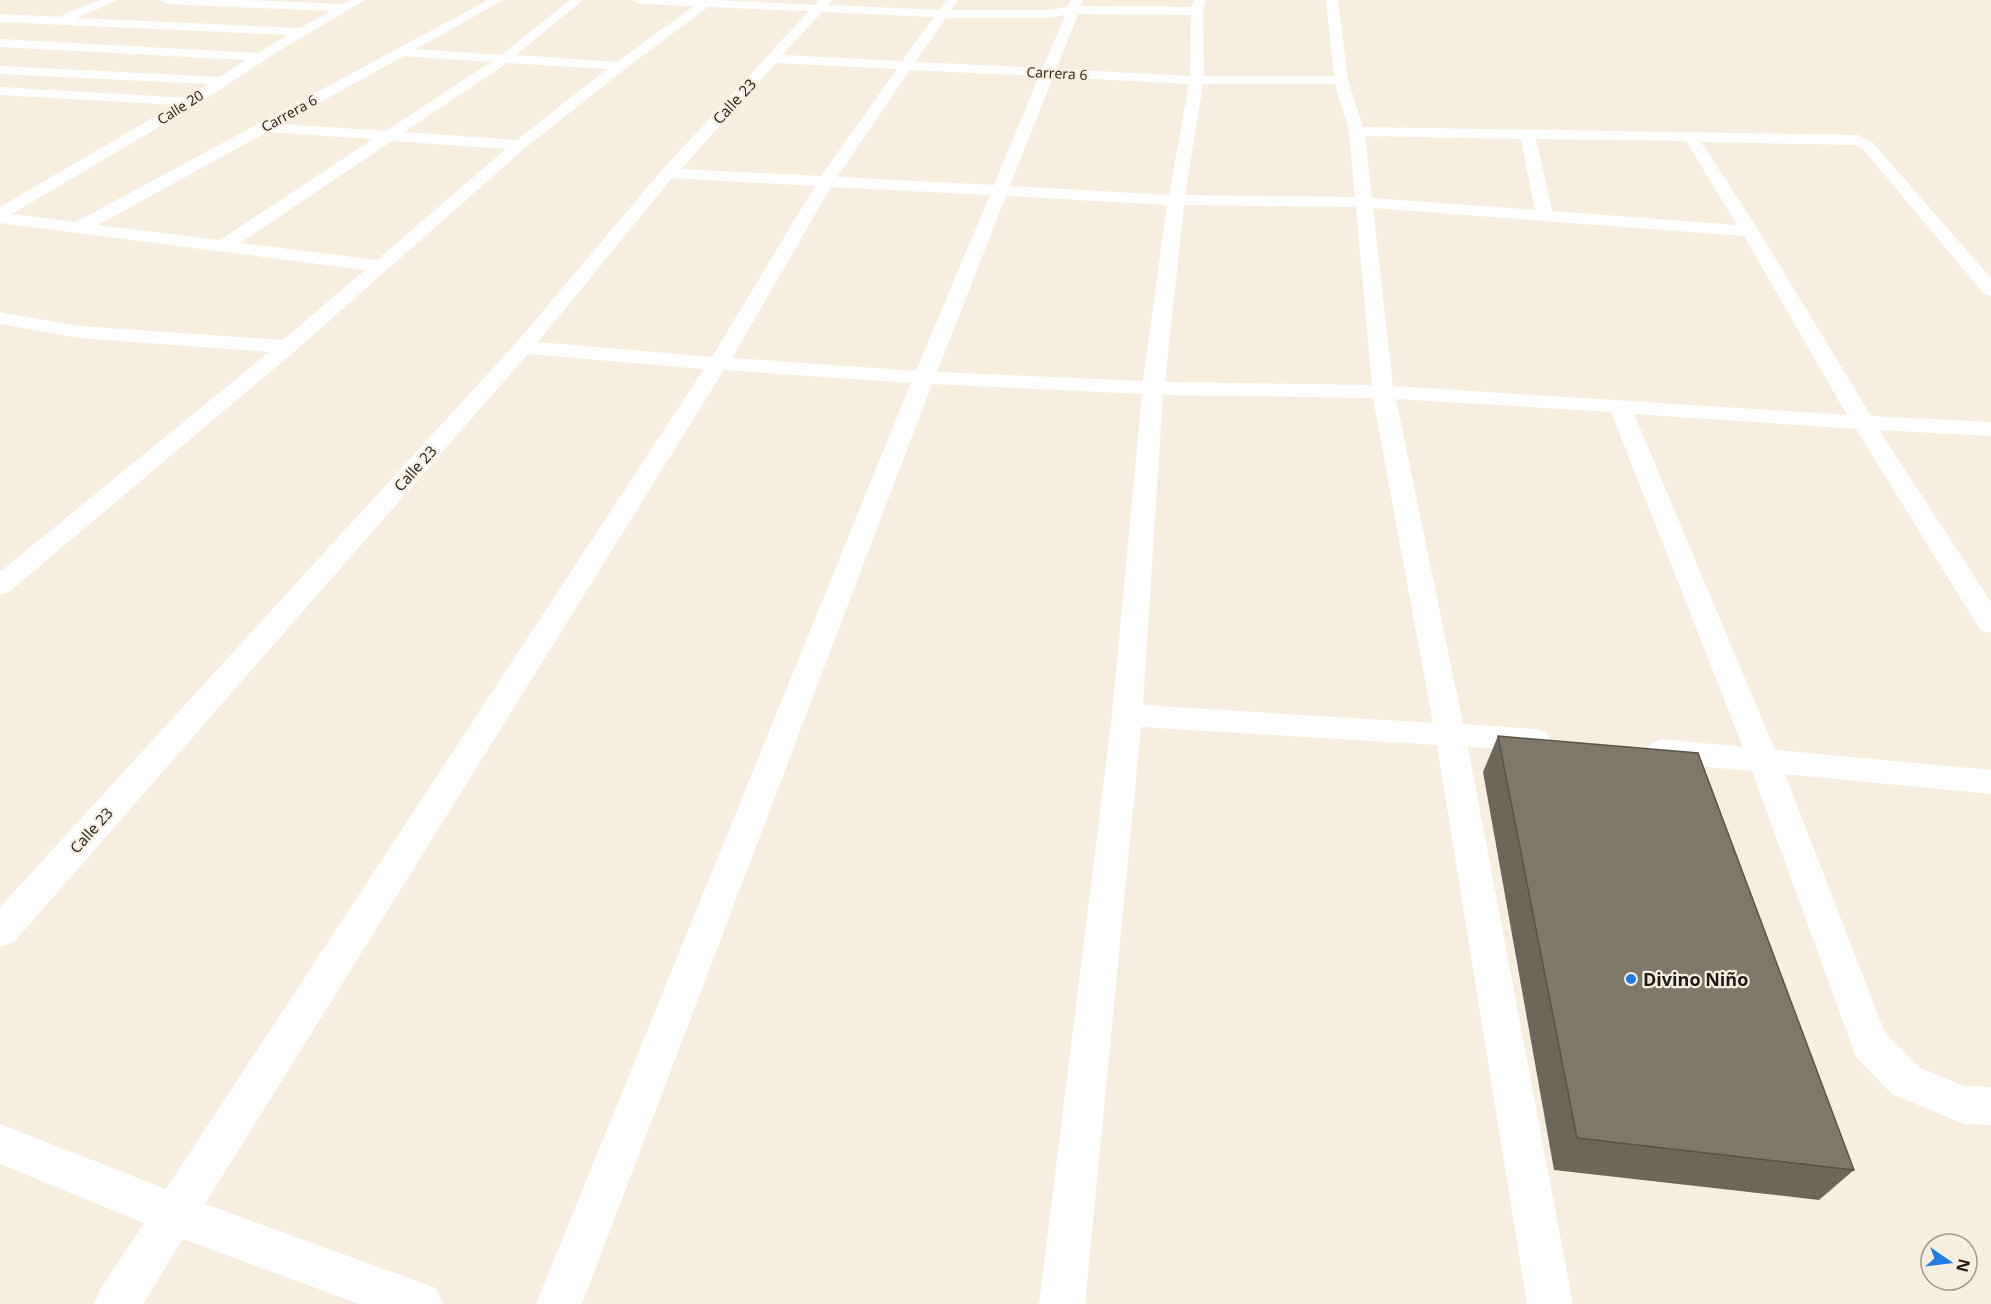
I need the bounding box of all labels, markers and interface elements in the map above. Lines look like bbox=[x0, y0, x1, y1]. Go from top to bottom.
street label: Carrera 6 bbox=[1026, 62, 1088, 84]
street label: Calle 23 bbox=[708, 74, 760, 128]
street label: Calle 20 bbox=[153, 85, 207, 129]
street label: Carrera 6 bbox=[258, 90, 320, 136]
street label: Calle 23 bbox=[389, 441, 441, 495]
street label: Calle 23 bbox=[65, 803, 117, 857]
place label: Divino Niño bbox=[1643, 967, 1748, 991]
marker: Divino Niño bbox=[1624, 972, 1638, 986]
north arrow bbox=[1919, 1232, 1979, 1292]
text: N bbox=[1951, 1257, 1976, 1275]

